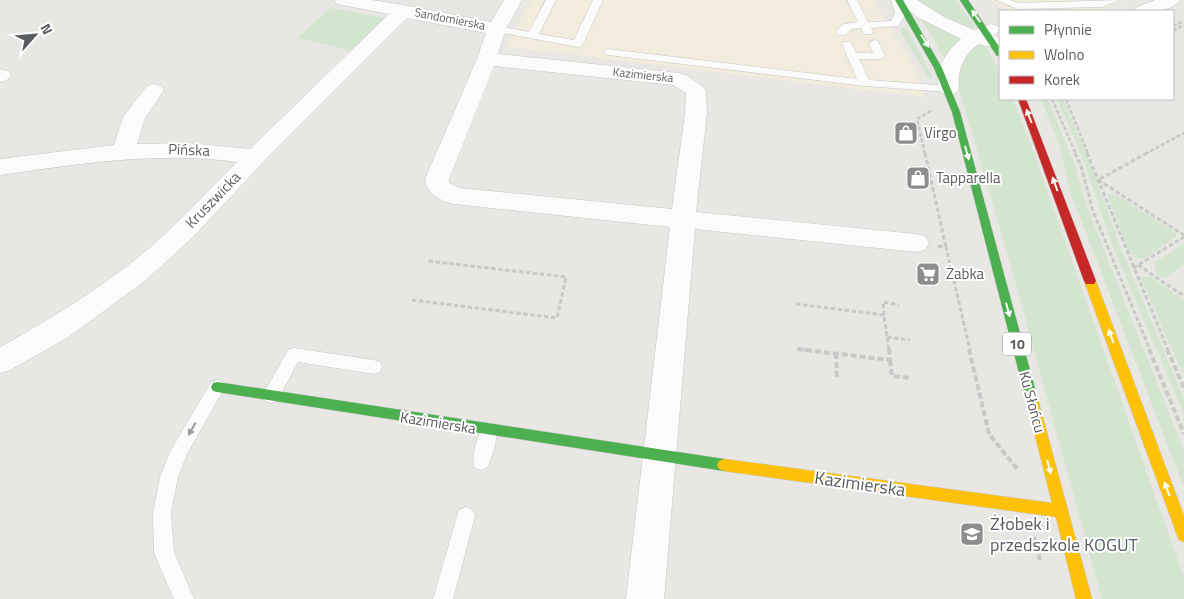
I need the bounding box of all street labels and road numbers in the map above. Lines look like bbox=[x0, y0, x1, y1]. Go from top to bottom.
street label: Sandomierska bbox=[413, 2, 487, 35]
street label: Kazimierska bbox=[612, 62, 674, 87]
street label: Pińska bbox=[168, 137, 211, 162]
street label: Kruszwicka bbox=[180, 166, 246, 233]
road number: 10 bbox=[1003, 332, 1031, 356]
street label: Ku Słońcu bbox=[1013, 369, 1052, 435]
street label: Kazimierska bbox=[399, 405, 478, 440]
street label: Kazimierska bbox=[813, 464, 907, 503]

